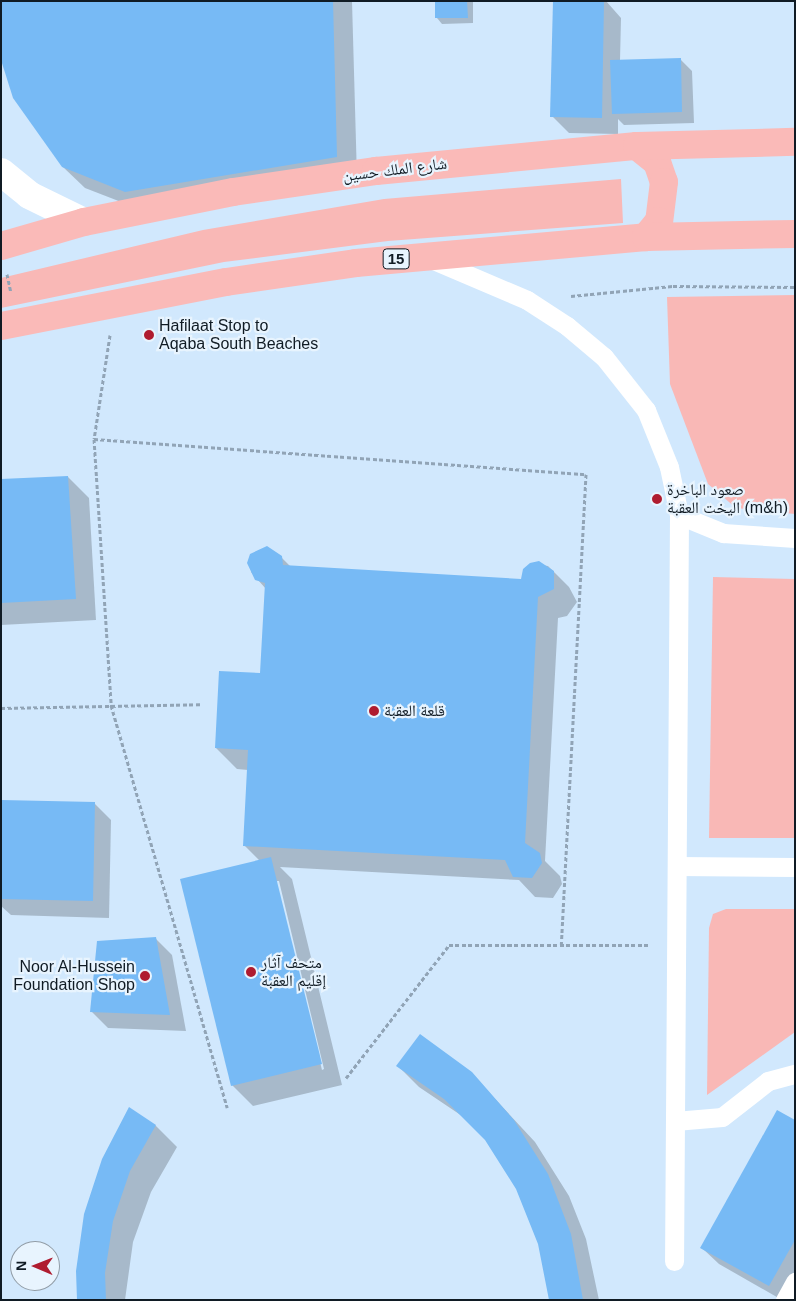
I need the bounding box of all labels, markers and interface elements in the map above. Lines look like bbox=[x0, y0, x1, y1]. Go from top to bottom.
street label: شارع الملك حسين bbox=[342, 154, 448, 186]
road number: 15 bbox=[382, 246, 410, 272]
place label: Hafilaat Stop to Aqaba South Beaches bbox=[159, 316, 318, 354]
marker: Hafilaat Stop to Aqaba South Beaches bbox=[143, 329, 155, 341]
place label: صعود الباخرة اليخت العقبة (m&h) bbox=[667, 480, 788, 518]
marker: صعود الباخرة اليخت العقبة (m&h) bbox=[651, 493, 663, 505]
place label: قلعة العقبة bbox=[384, 701, 445, 721]
marker: قلعة العقبة bbox=[368, 705, 380, 717]
place label: متحف آثار إقليم العقبة bbox=[261, 953, 326, 991]
place label: Noor Al-Hussein Foundation Shop bbox=[13, 957, 135, 995]
marker: متحف آثار إقليم العقبة bbox=[245, 966, 257, 978]
marker: Noor Al-Hussein Foundation Shop bbox=[139, 970, 151, 982]
north arrow bbox=[10, 1241, 60, 1291]
text: N bbox=[13, 1261, 29, 1271]

